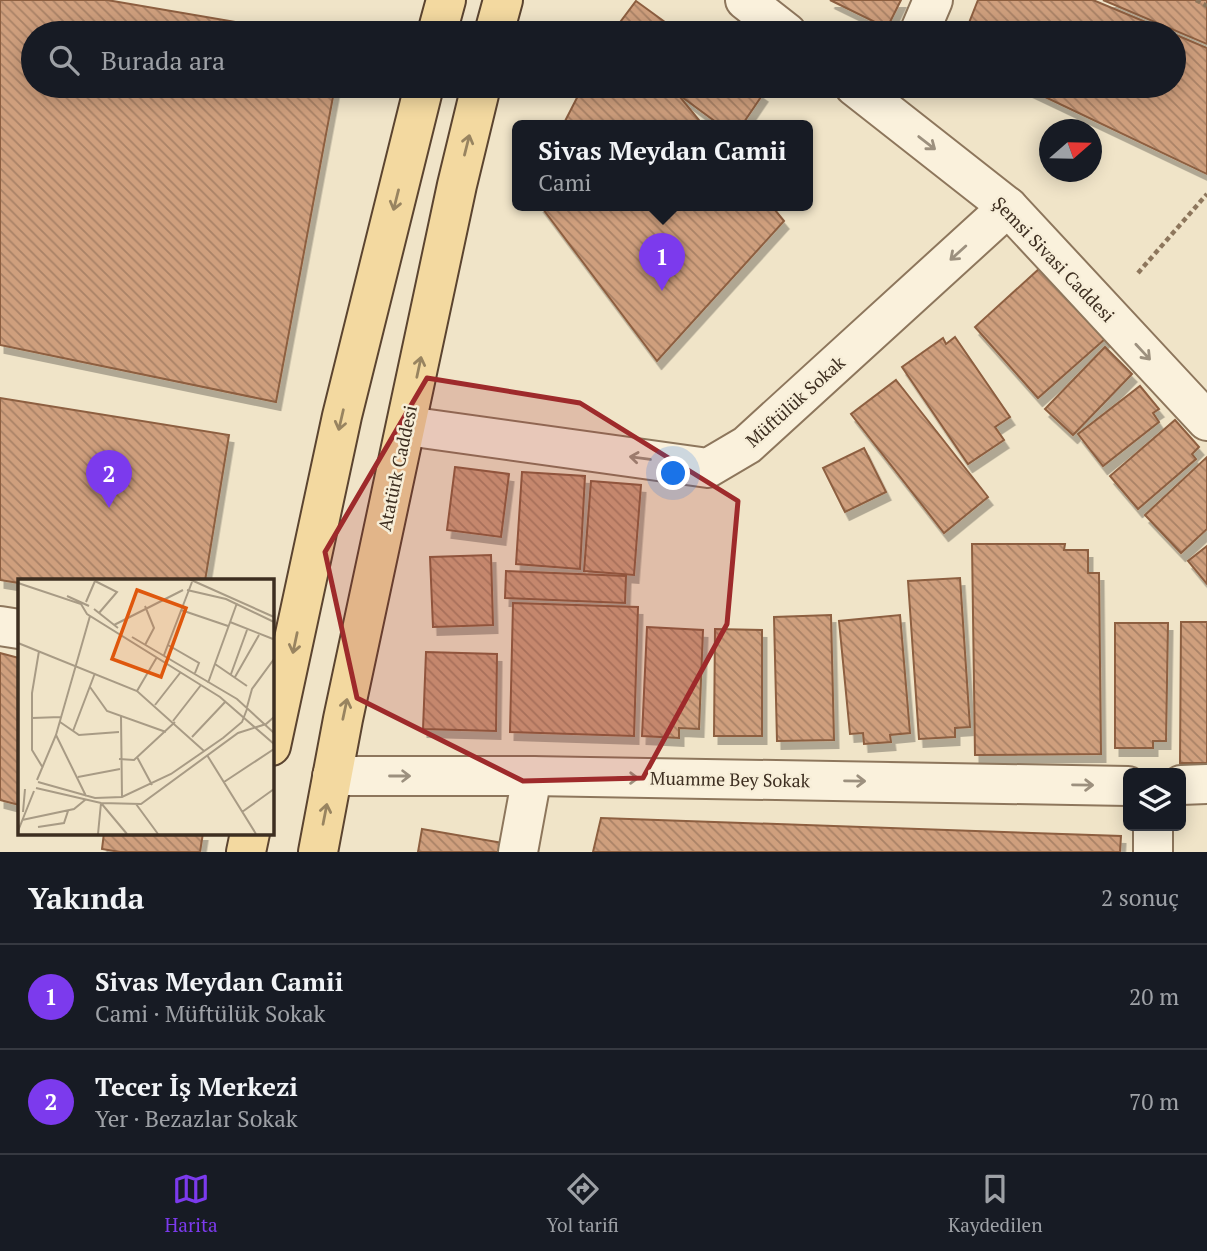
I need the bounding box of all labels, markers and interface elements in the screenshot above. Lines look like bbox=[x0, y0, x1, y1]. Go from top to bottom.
search box bbox=[21, 21, 1186, 98]
icon: search bbox=[45, 41, 83, 79]
text: Burada ara bbox=[101, 43, 225, 77]
north arrow bbox=[1039, 119, 1102, 182]
popup bbox=[512, 120, 813, 211]
text: Sivas Meydan Camii bbox=[538, 133, 787, 167]
one-way arrow bbox=[461, 134, 474, 157]
one-way arrow bbox=[917, 135, 936, 150]
text: Cami bbox=[538, 167, 592, 198]
one-way arrow bbox=[389, 188, 402, 210]
street label: Şemsi Sivasi Caddesi bbox=[988, 191, 1120, 327]
pin: 1 bbox=[639, 233, 685, 291]
one-way arrow bbox=[950, 244, 967, 261]
one-way arrow bbox=[1135, 343, 1151, 361]
street label: Müftülük Sokak bbox=[740, 350, 850, 452]
one-way arrow bbox=[412, 356, 426, 379]
street label: Atatürk Caddesi bbox=[372, 403, 422, 533]
one-way arrow bbox=[334, 408, 348, 431]
pin: 2 bbox=[86, 450, 132, 508]
one-way arrow bbox=[629, 452, 652, 465]
your location bbox=[656, 456, 690, 490]
inset map bbox=[18, 579, 273, 834]
one-way arrow bbox=[287, 631, 301, 654]
one-way arrow bbox=[339, 698, 352, 721]
street label: Muamme Bey Sokak bbox=[650, 766, 811, 792]
map controls bbox=[1123, 768, 1186, 831]
button: layers bbox=[1123, 768, 1186, 831]
one-way arrow bbox=[389, 769, 412, 783]
one-way arrow bbox=[616, 771, 639, 784]
one-way arrow bbox=[844, 775, 867, 788]
one-way arrow bbox=[1071, 778, 1094, 792]
one-way arrow bbox=[319, 803, 332, 826]
text: Yakında bbox=[28, 878, 144, 918]
text: 2 sonuç bbox=[1101, 882, 1179, 913]
text: Sivas Meydan Camii bbox=[95, 964, 343, 998]
text: 1 bbox=[45, 981, 58, 1012]
text: 20 m bbox=[1129, 981, 1179, 1012]
text: Cami · Müftülük Sokak bbox=[95, 998, 325, 1029]
text: Tecer İş Merkezi bbox=[95, 1069, 298, 1103]
text: 2 bbox=[45, 1086, 58, 1117]
text: 70 m bbox=[1129, 1086, 1179, 1117]
text: Yer · Bezazlar Sokak bbox=[95, 1103, 298, 1134]
tab: Harita bbox=[165, 1170, 218, 1237]
tab: Yol tarifi bbox=[547, 1170, 619, 1237]
tab: Kaydedilen bbox=[948, 1170, 1042, 1237]

